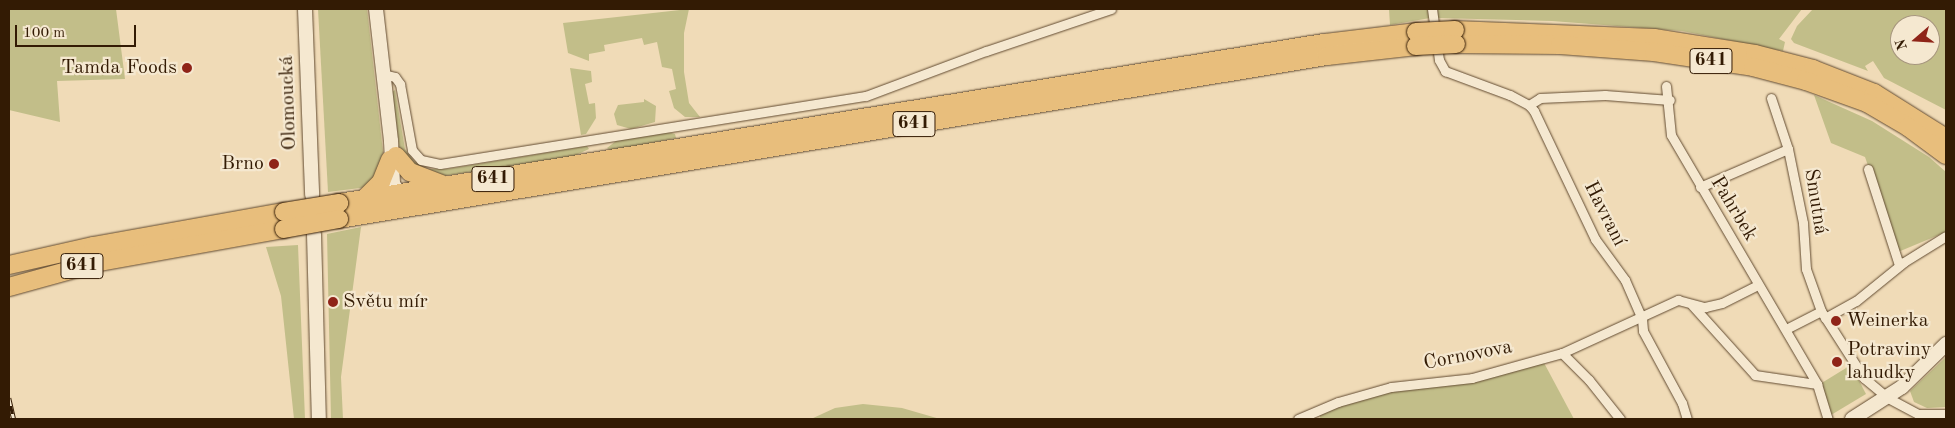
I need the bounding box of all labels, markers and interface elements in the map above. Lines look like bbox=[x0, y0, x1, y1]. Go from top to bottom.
scale bar bbox=[18, 15, 139, 47]
north arrow bbox=[1890, 15, 1940, 65]
text: 100 m bbox=[23, 26, 65, 41]
text: N bbox=[1893, 37, 1910, 52]
road number: 641 bbox=[1688, 44, 1734, 78]
street label: Olomoucká bbox=[275, 55, 303, 151]
place label: Tamda Foods bbox=[61, 56, 177, 80]
marker: Tamda Foods bbox=[181, 62, 193, 74]
road number: 641 bbox=[892, 108, 936, 140]
place label: Brno bbox=[221, 152, 264, 176]
marker: Brno bbox=[268, 158, 280, 170]
road number: 641 bbox=[470, 162, 516, 195]
street label: Smutná bbox=[1798, 167, 1832, 237]
street label: Pahrbek bbox=[1704, 172, 1762, 246]
street label: Havraní bbox=[1577, 177, 1631, 251]
road number: 641 bbox=[59, 250, 104, 282]
place label: Světu mír bbox=[343, 290, 428, 314]
marker: Světu mír bbox=[327, 296, 339, 308]
place label: Weinerka bbox=[1846, 309, 1929, 333]
marker: Weinerka bbox=[1830, 315, 1842, 327]
street label: Cornovova bbox=[1422, 336, 1514, 376]
place label: Potraviny lahudky bbox=[1847, 339, 1931, 386]
marker: Potraviny lahudky bbox=[1831, 356, 1843, 368]

